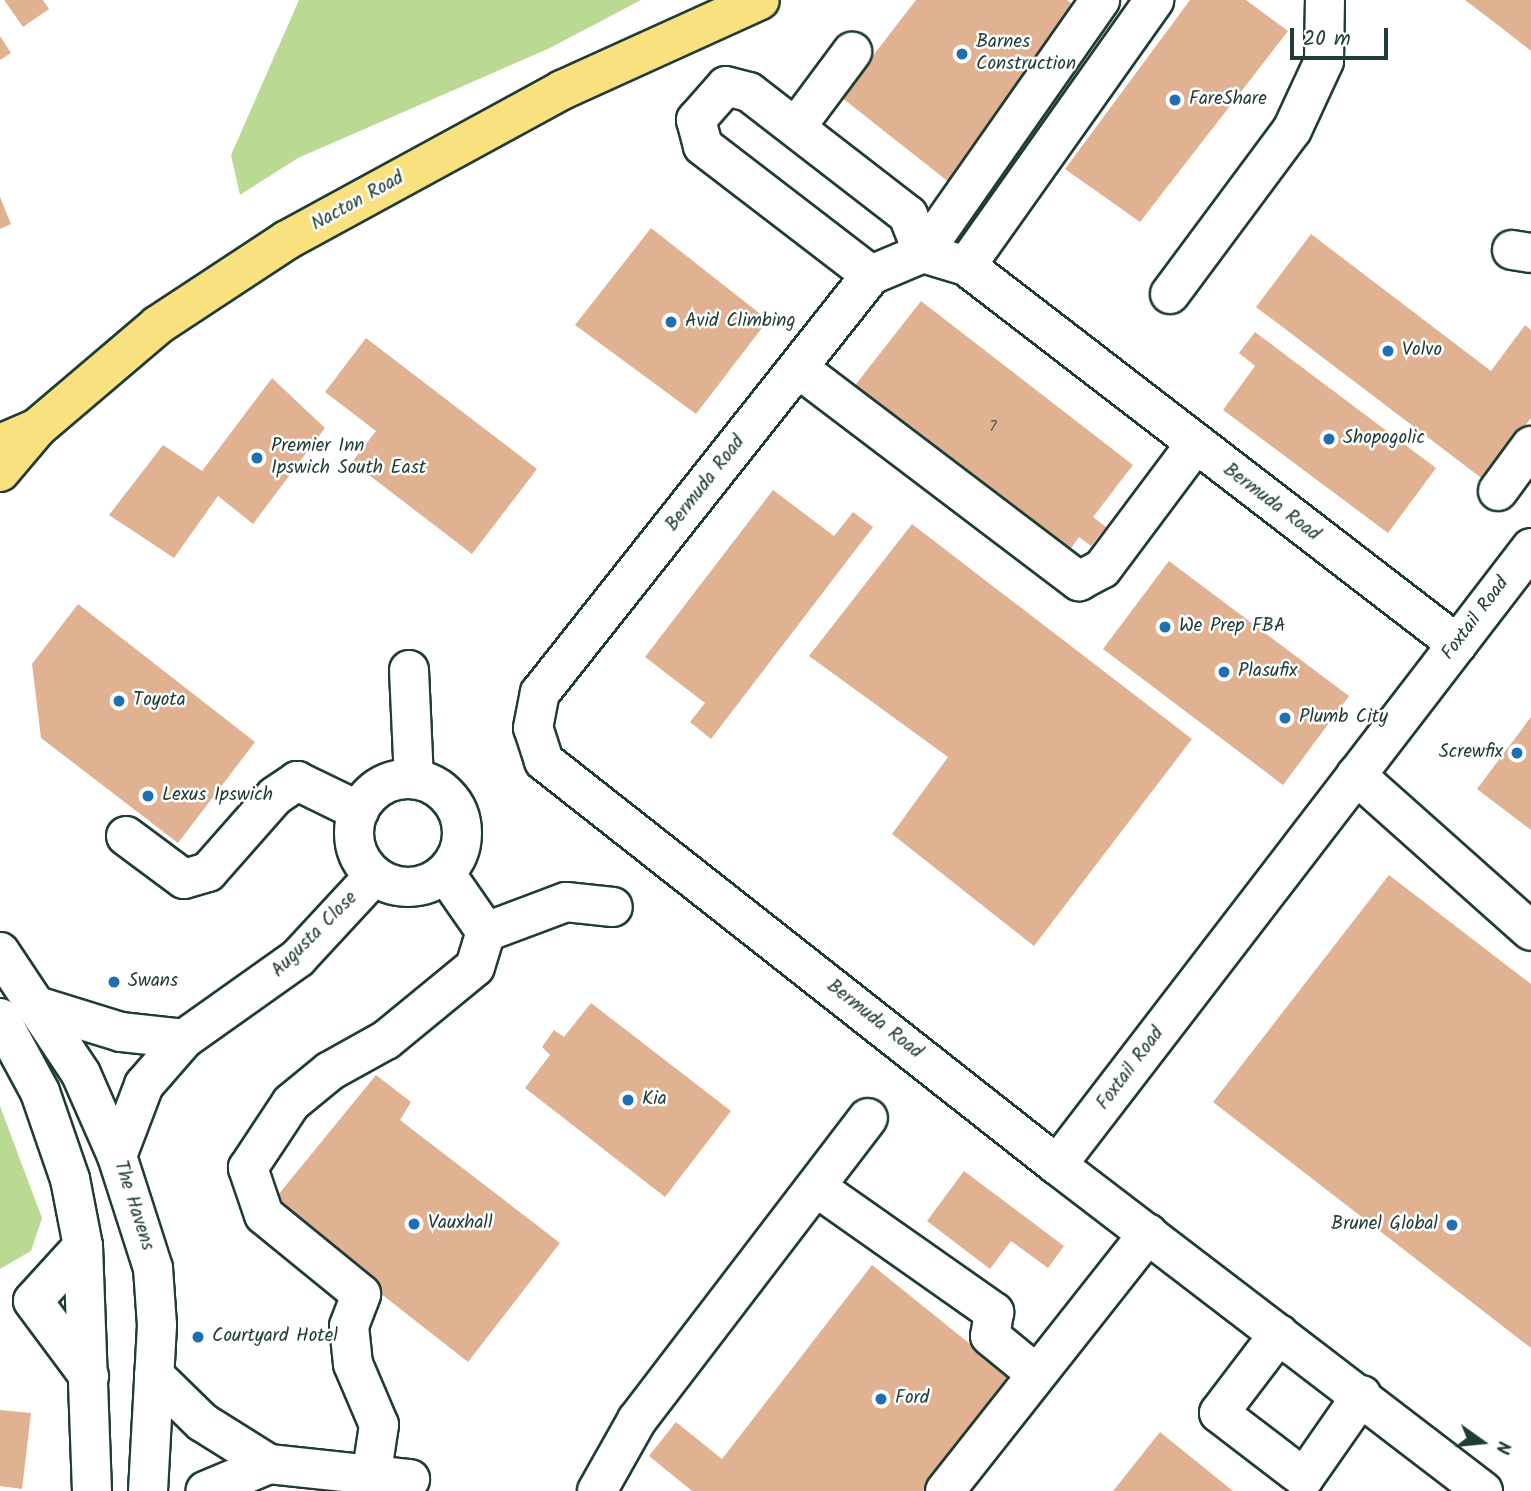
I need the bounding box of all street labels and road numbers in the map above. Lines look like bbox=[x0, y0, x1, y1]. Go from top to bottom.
street label: Nacton Road bbox=[308, 167, 408, 237]
street label: Bermuda Road bbox=[662, 432, 750, 536]
street label: Bermuda Road bbox=[1218, 459, 1324, 547]
street label: Foxtail Road bbox=[1437, 573, 1515, 665]
street label: Augusta Close bbox=[267, 887, 363, 983]
street label: Bermuda Road bbox=[822, 976, 926, 1064]
street label: Foxtail Road bbox=[1092, 1023, 1170, 1115]
street label: The Havens bbox=[108, 1158, 158, 1254]

